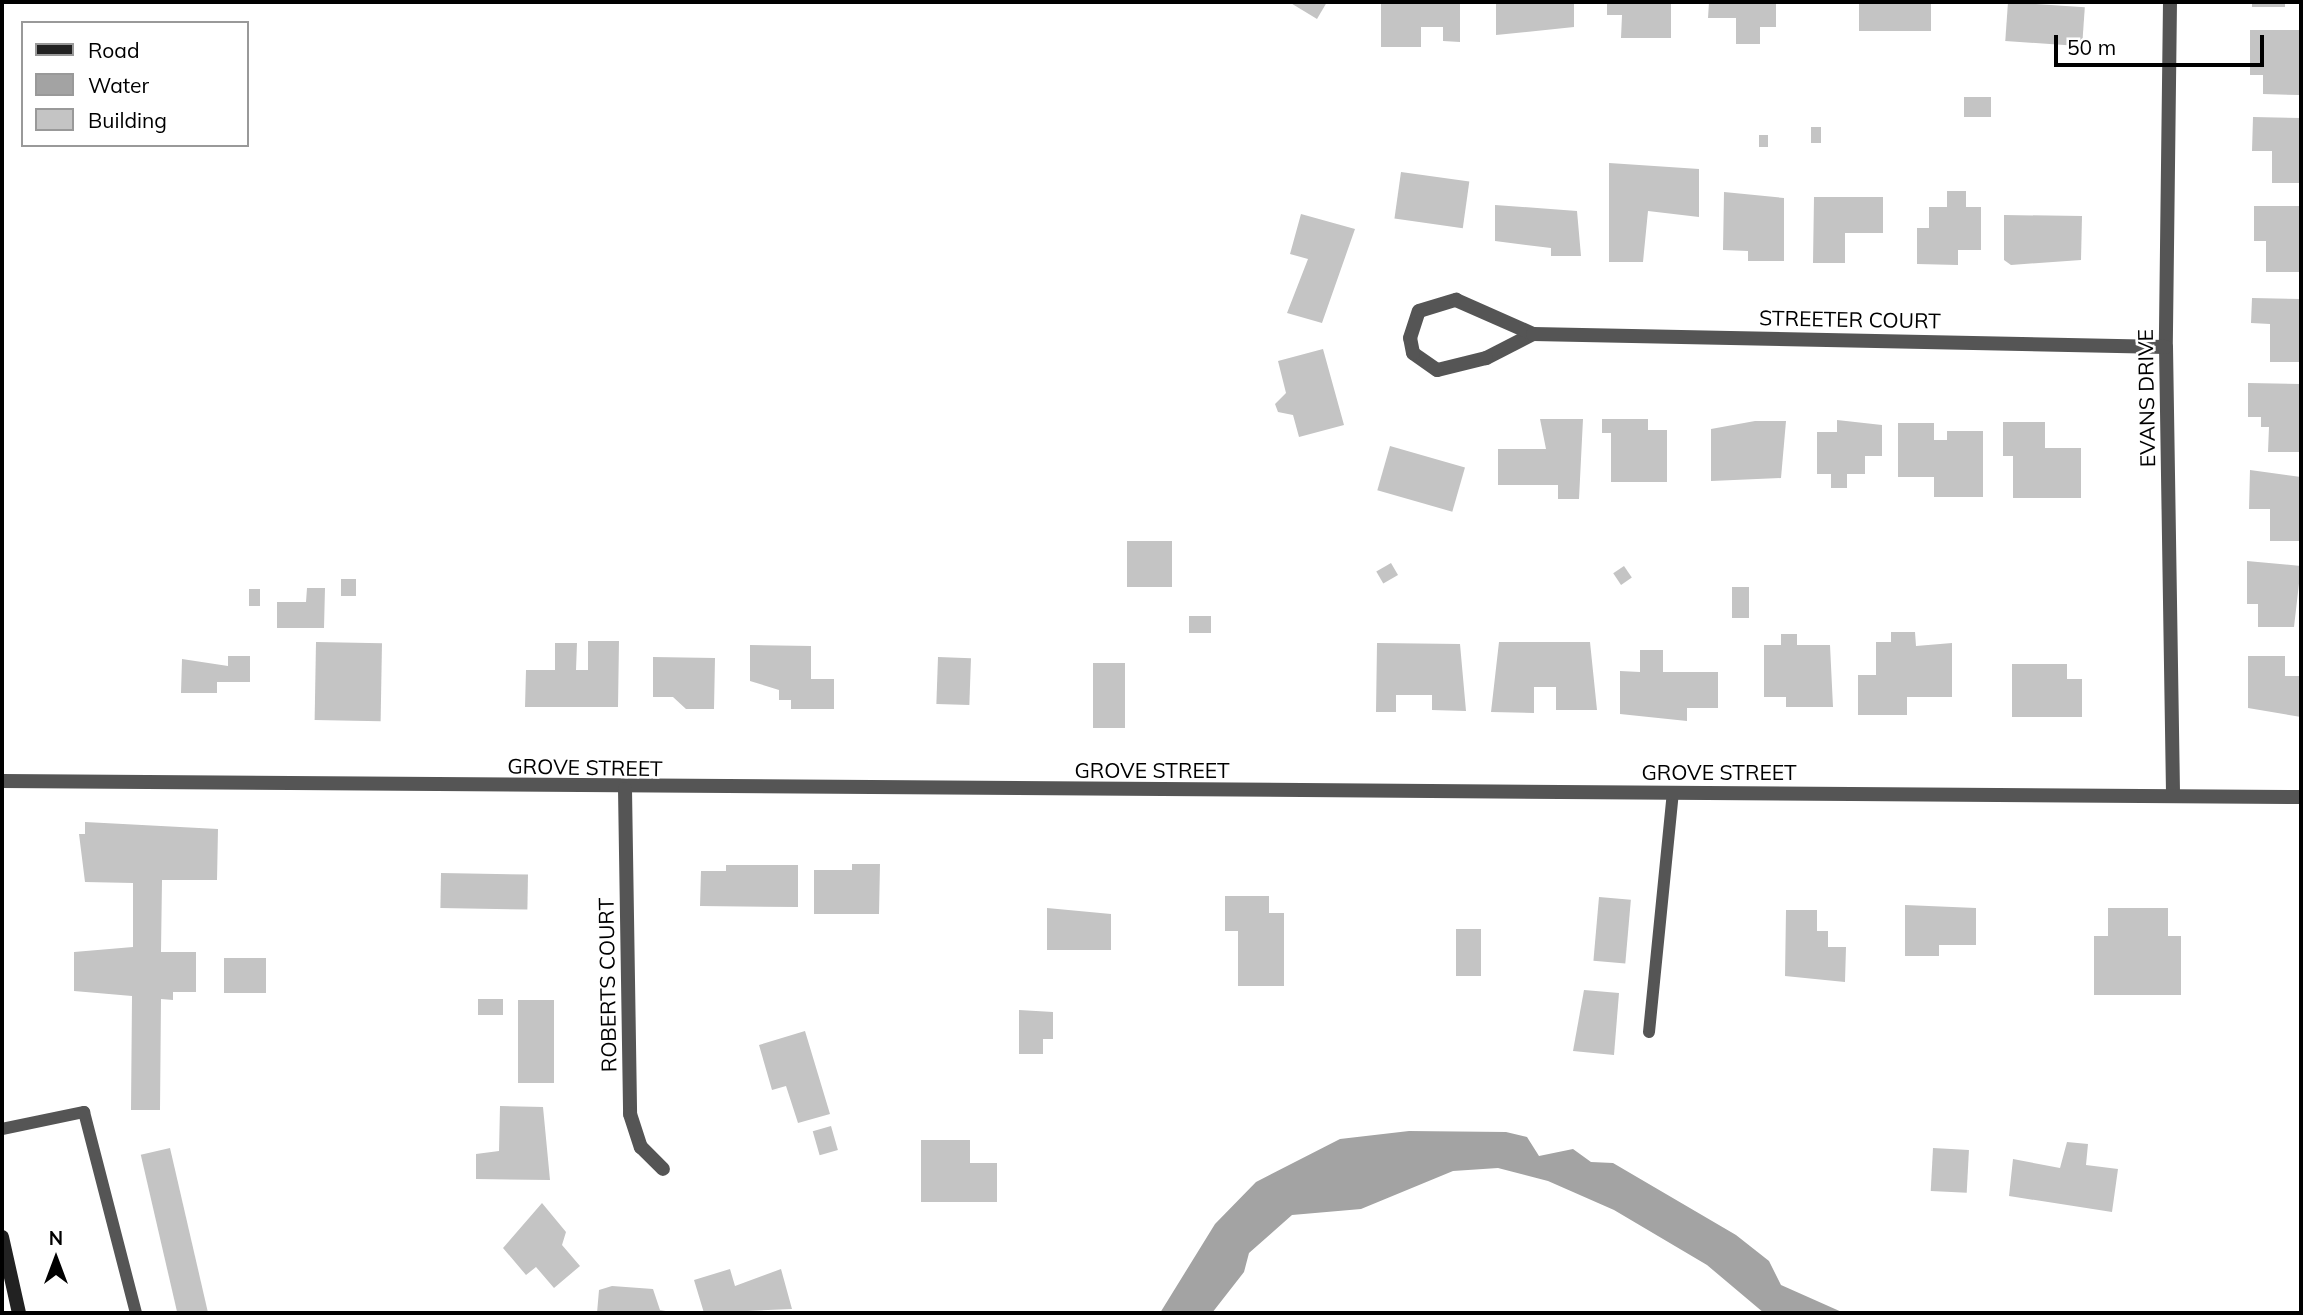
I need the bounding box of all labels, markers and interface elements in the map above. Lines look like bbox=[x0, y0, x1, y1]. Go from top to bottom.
legend bbox=[21, 21, 248, 147]
scale bar bbox=[2058, 21, 2268, 65]
text: 50 m bbox=[2067, 34, 2116, 60]
text: Road bbox=[88, 37, 139, 63]
text: Water bbox=[88, 72, 149, 98]
text: Building bbox=[88, 107, 167, 133]
street label: STREETER COURT bbox=[1759, 305, 1941, 333]
street label: EVANS DRIVE bbox=[2132, 329, 2160, 467]
street label: GROVE STREET bbox=[507, 753, 663, 781]
street label: GROVE STREET bbox=[1074, 757, 1230, 783]
street label: GROVE STREET bbox=[1641, 759, 1797, 785]
street label: ROBERTS COURT bbox=[593, 898, 621, 1072]
north arrow bbox=[21, 1224, 91, 1294]
text: N bbox=[49, 1226, 63, 1250]

